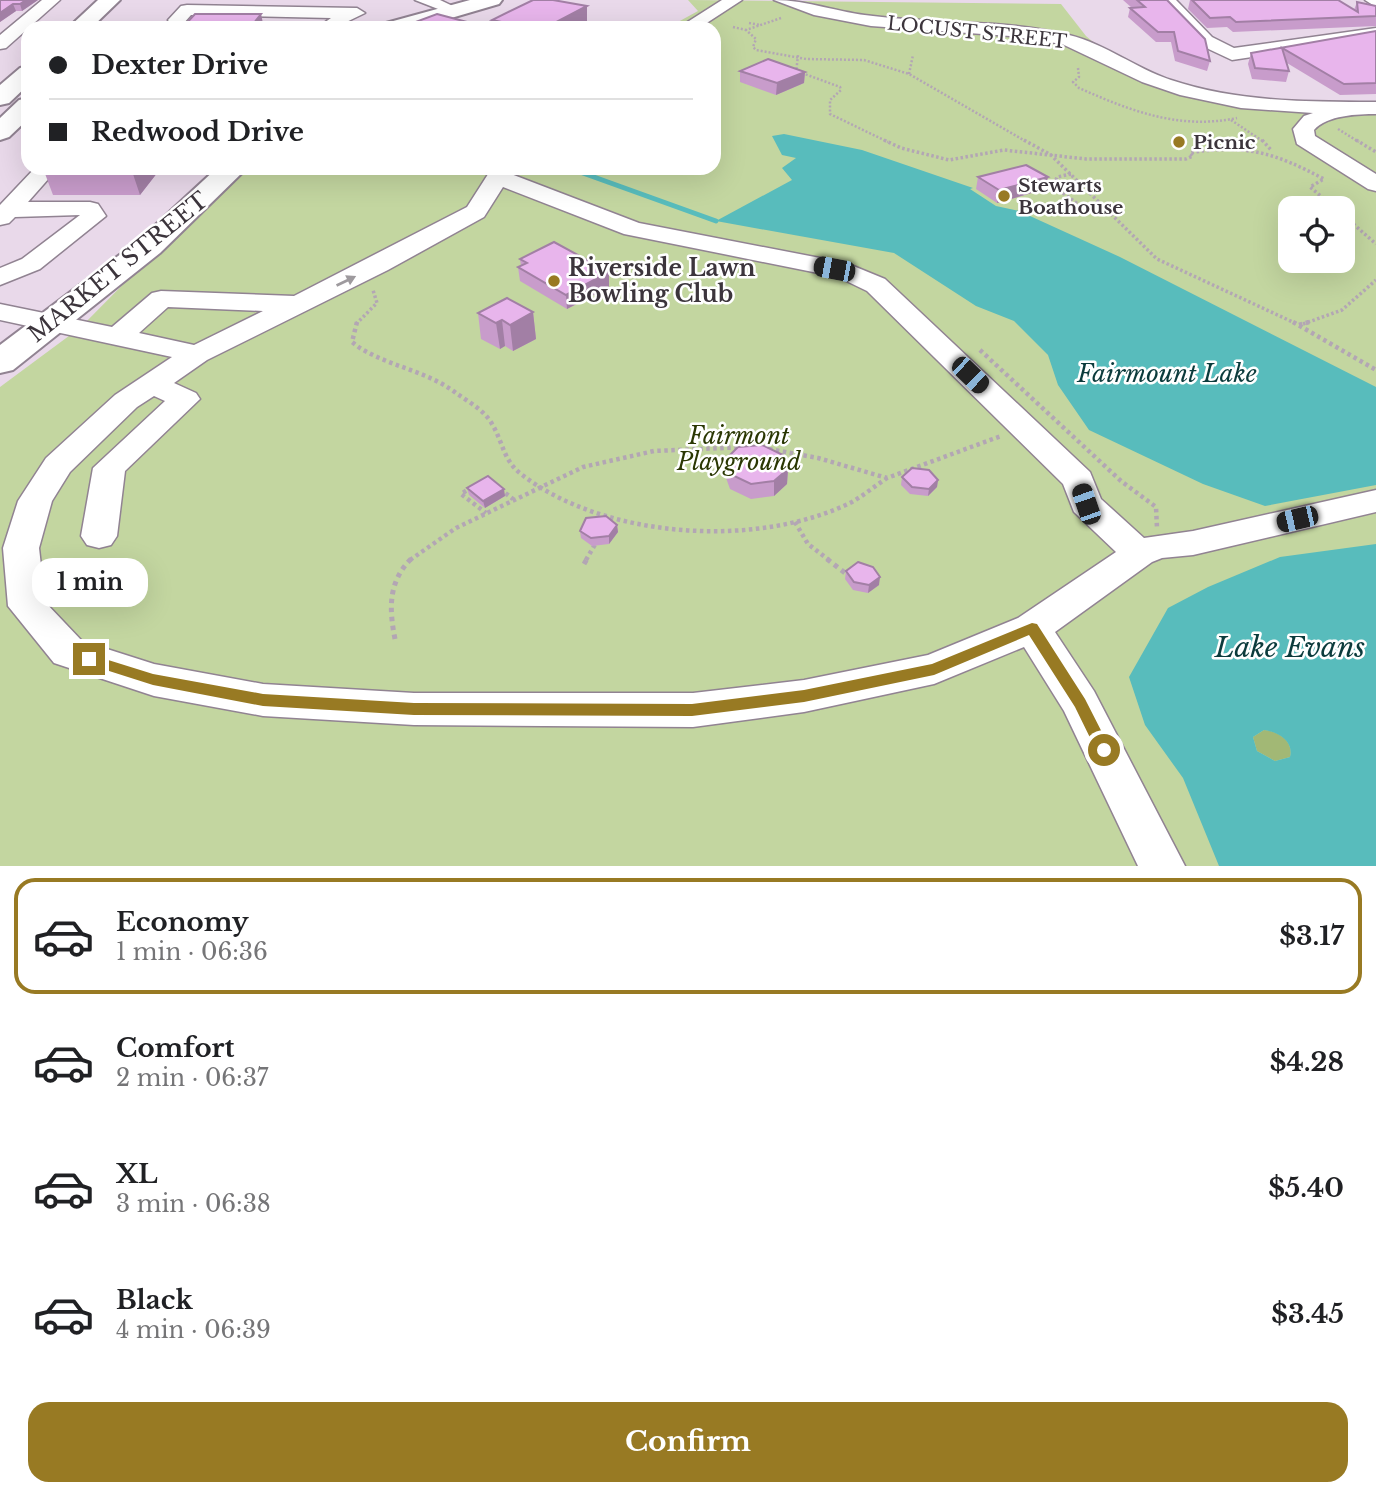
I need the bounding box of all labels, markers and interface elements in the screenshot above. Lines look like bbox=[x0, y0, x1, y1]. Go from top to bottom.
street label: LOCUST STREET bbox=[886, 12, 1068, 53]
text: Dexter Drive bbox=[91, 49, 268, 81]
text: Redwood Drive bbox=[91, 116, 304, 148]
place label: Picnic bbox=[1193, 131, 1256, 154]
marker: Picnic bbox=[1171, 134, 1187, 150]
place label: Stewarts Boathouse bbox=[1018, 174, 1123, 219]
street label: MARKET STREET bbox=[23, 186, 214, 348]
marker: Stewarts Boathouse bbox=[996, 188, 1012, 204]
map controls bbox=[1278, 196, 1355, 273]
button: locate bbox=[1278, 196, 1355, 273]
place label: Riverside Lawn Bowling Club bbox=[568, 254, 756, 308]
car bbox=[812, 255, 857, 283]
marker: Riverside Lawn Bowling Club bbox=[546, 273, 562, 289]
one-way arrow bbox=[336, 275, 356, 287]
car bbox=[948, 353, 993, 397]
water label: Fairmount Lake bbox=[1076, 359, 1257, 388]
park label: Fairmont Playground bbox=[676, 422, 801, 476]
car bbox=[1070, 481, 1103, 527]
car bbox=[1275, 504, 1320, 534]
callout: 1 min bbox=[31, 558, 147, 606]
text: 1 min bbox=[57, 568, 123, 596]
water label: Lake Evans bbox=[1214, 630, 1365, 665]
route end bbox=[73, 643, 105, 675]
route start bbox=[1088, 734, 1120, 766]
icon: car bbox=[32, 905, 95, 968]
text: Economy bbox=[116, 906, 249, 938]
text: $3.17 bbox=[1279, 920, 1344, 952]
text: 1 min · 06:36 bbox=[116, 938, 268, 966]
icon: car bbox=[32, 1031, 95, 1094]
text: Comfort bbox=[116, 1032, 234, 1064]
text: $4.28 bbox=[1270, 1046, 1344, 1078]
text: 2 min · 06:37 bbox=[116, 1064, 268, 1092]
icon: car bbox=[32, 1157, 95, 1220]
text: XL bbox=[116, 1158, 158, 1190]
text: $5.40 bbox=[1268, 1172, 1344, 1204]
text: 3 min · 06:38 bbox=[116, 1190, 271, 1218]
icon: car bbox=[32, 1283, 95, 1346]
text: Black bbox=[116, 1284, 193, 1316]
text: $3.45 bbox=[1271, 1298, 1344, 1330]
text: 4 min · 06:39 bbox=[116, 1316, 271, 1344]
button: Confirm bbox=[28, 1402, 1348, 1482]

